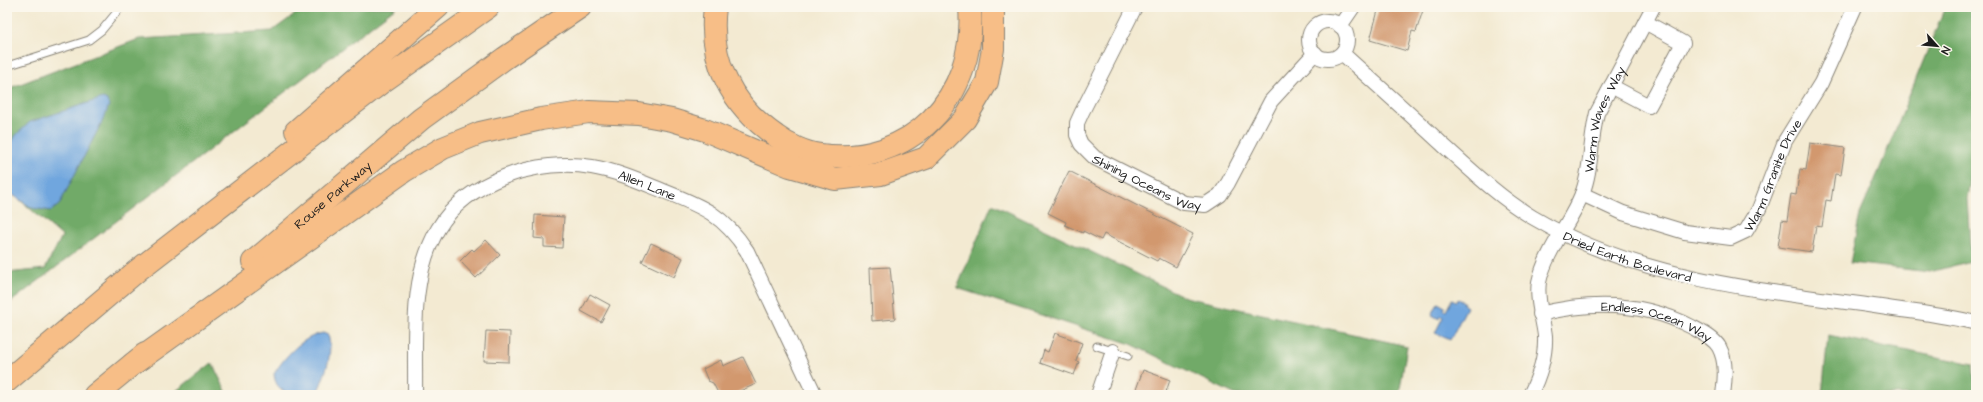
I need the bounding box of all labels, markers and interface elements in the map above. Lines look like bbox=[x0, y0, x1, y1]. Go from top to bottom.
north arrow bbox=[1917, 26, 1957, 66]
text: N bbox=[1937, 44, 1954, 57]
street label: Warm Waves Way bbox=[1580, 63, 1631, 174]
street label: Warm Granite Drive bbox=[1740, 116, 1806, 235]
street label: Shining Oceans Way bbox=[1089, 150, 1202, 216]
street label: Rouse Parkway bbox=[290, 157, 376, 233]
street label: Allen Lane bbox=[616, 166, 678, 205]
street label: Dried Earth Boulevard bbox=[1560, 227, 1694, 287]
street label: Endless Ocean Way bbox=[1601, 298, 1716, 347]

